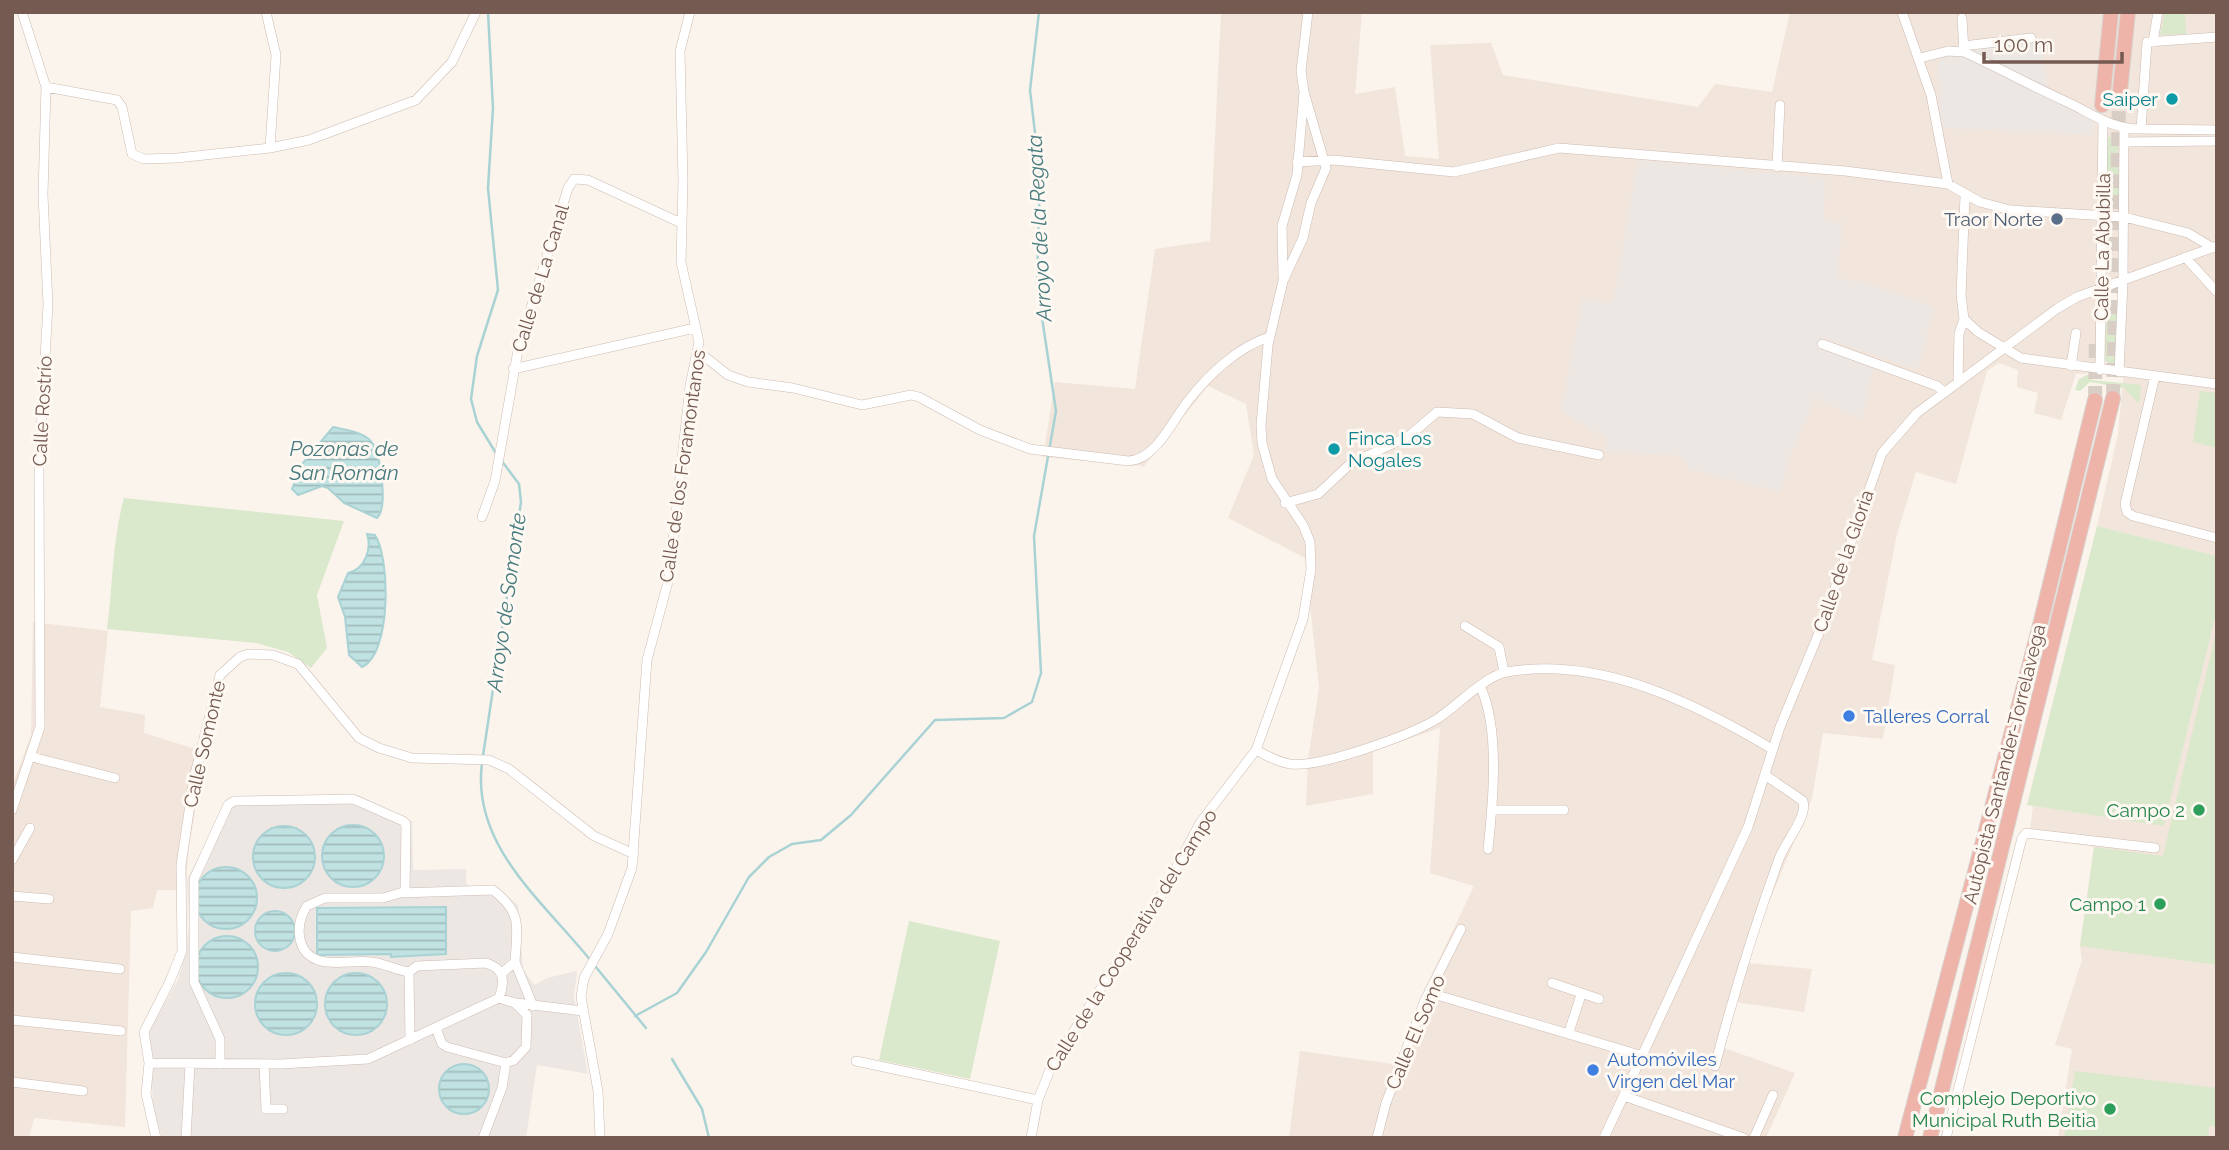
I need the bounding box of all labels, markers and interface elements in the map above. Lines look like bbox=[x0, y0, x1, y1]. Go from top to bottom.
scale bar bbox=[1984, 21, 2122, 65]
text: 100 m bbox=[1994, 32, 2053, 57]
place label: Saiper bbox=[2102, 88, 2158, 110]
marker: Saiper bbox=[2164, 91, 2180, 107]
water label: Arroyo de la Regata bbox=[1022, 134, 1056, 323]
street label: Calle La Abubilla bbox=[2090, 173, 2114, 321]
street label: Calle de La Canal bbox=[507, 200, 573, 355]
place label: Traor Norte bbox=[1944, 208, 2043, 230]
marker: Traor Norte bbox=[2049, 211, 2065, 227]
street label: Calle de los Foramontanos bbox=[655, 348, 709, 584]
street label: Calle Rostrío bbox=[28, 355, 56, 467]
place label: Finca Los Nogales bbox=[1348, 427, 1431, 471]
water label: Pozonas de San Román bbox=[288, 436, 399, 485]
marker: Finca Los Nogales bbox=[1326, 441, 1342, 457]
street label: Calle de la Gloria bbox=[1808, 487, 1878, 635]
water label: Arroyo de Somonte bbox=[481, 511, 531, 694]
street label: Autopista Santander-Torrelavega bbox=[1959, 622, 2049, 906]
street label: Calle Somonte bbox=[179, 678, 229, 810]
place label: Talleres Corral bbox=[1863, 705, 1990, 727]
marker: Talleres Corral bbox=[1841, 708, 1857, 724]
place label: Campo 2 bbox=[2106, 799, 2185, 821]
marker: Campo 2 bbox=[2191, 802, 2207, 818]
street label: Calle de la Cooperativa del Campo bbox=[1041, 805, 1221, 1075]
place label: Campo 1 bbox=[2069, 893, 2146, 915]
marker: Campo 1 bbox=[2152, 896, 2168, 912]
street label: Calle El Somo bbox=[1381, 971, 1449, 1093]
place label: Automóviles Virgen del Mar bbox=[1607, 1048, 1736, 1092]
marker: Automóviles Virgen del Mar bbox=[1585, 1062, 1601, 1078]
place label: Complejo Deportivo Municipal Ruth Beitia bbox=[1912, 1087, 2096, 1131]
marker: Complejo Deportivo Municipal Ruth Beitia bbox=[2102, 1101, 2118, 1117]

